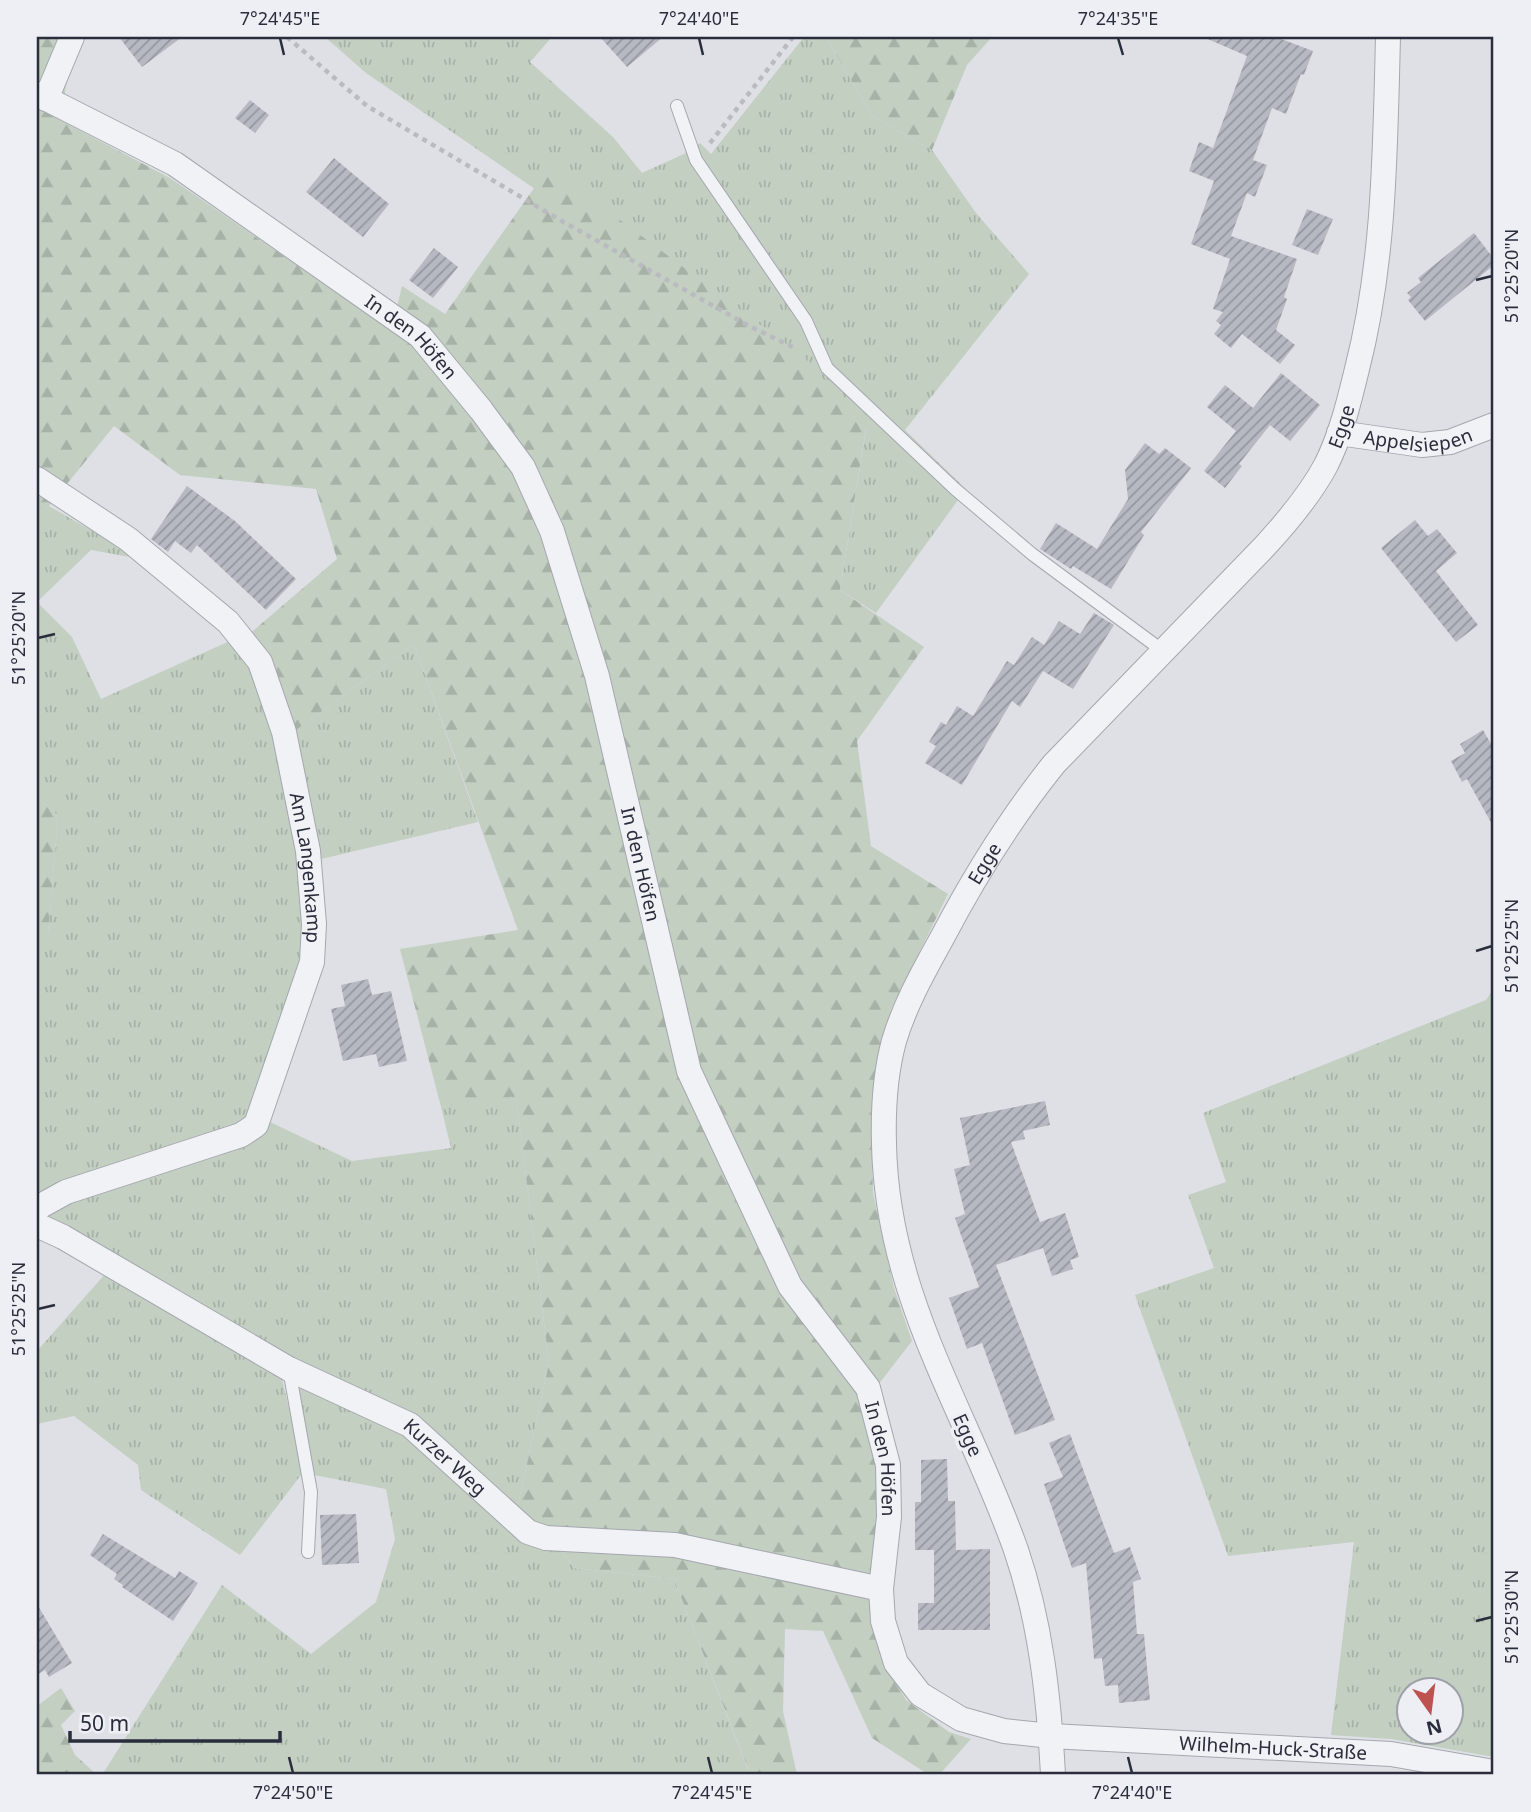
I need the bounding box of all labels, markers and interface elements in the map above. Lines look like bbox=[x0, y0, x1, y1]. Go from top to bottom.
text: 7°24'45"E bbox=[240, 6, 320, 30]
text: 7°24'40"E bbox=[659, 6, 739, 30]
text: 7°24'35"E bbox=[1078, 6, 1158, 30]
text: 51°25'20"N bbox=[1499, 229, 1523, 323]
street label: In den Höfen bbox=[360, 288, 463, 385]
street label: Egge bbox=[1322, 402, 1360, 452]
street label: Appelsiepen bbox=[1362, 422, 1476, 458]
text: 51°25'20"N bbox=[6, 591, 30, 685]
street label: Am Langenkamp bbox=[284, 790, 328, 944]
street label: In den Höfen bbox=[615, 804, 667, 924]
street label: Egge bbox=[962, 837, 1007, 889]
text: 51°25'25"N bbox=[1499, 899, 1523, 993]
text: 51°25'25"N bbox=[6, 1262, 30, 1356]
street label: In den Höfen bbox=[859, 1398, 902, 1517]
street label: Egge bbox=[947, 1409, 989, 1461]
street label: Kurzer Weg bbox=[398, 1412, 492, 1501]
text: 51°25'30"N bbox=[1499, 1570, 1523, 1664]
north arrow bbox=[1394, 1675, 1464, 1745]
scale bar bbox=[70, 1700, 280, 1744]
text: 50 m bbox=[80, 1709, 129, 1737]
text: N bbox=[1423, 1713, 1445, 1742]
street label: Wilhelm-Huck-Straße bbox=[1178, 1730, 1368, 1766]
text: 7°24'50"E bbox=[253, 1780, 333, 1804]
text: 7°24'45"E bbox=[672, 1780, 752, 1804]
text: 7°24'40"E bbox=[1092, 1780, 1172, 1804]

